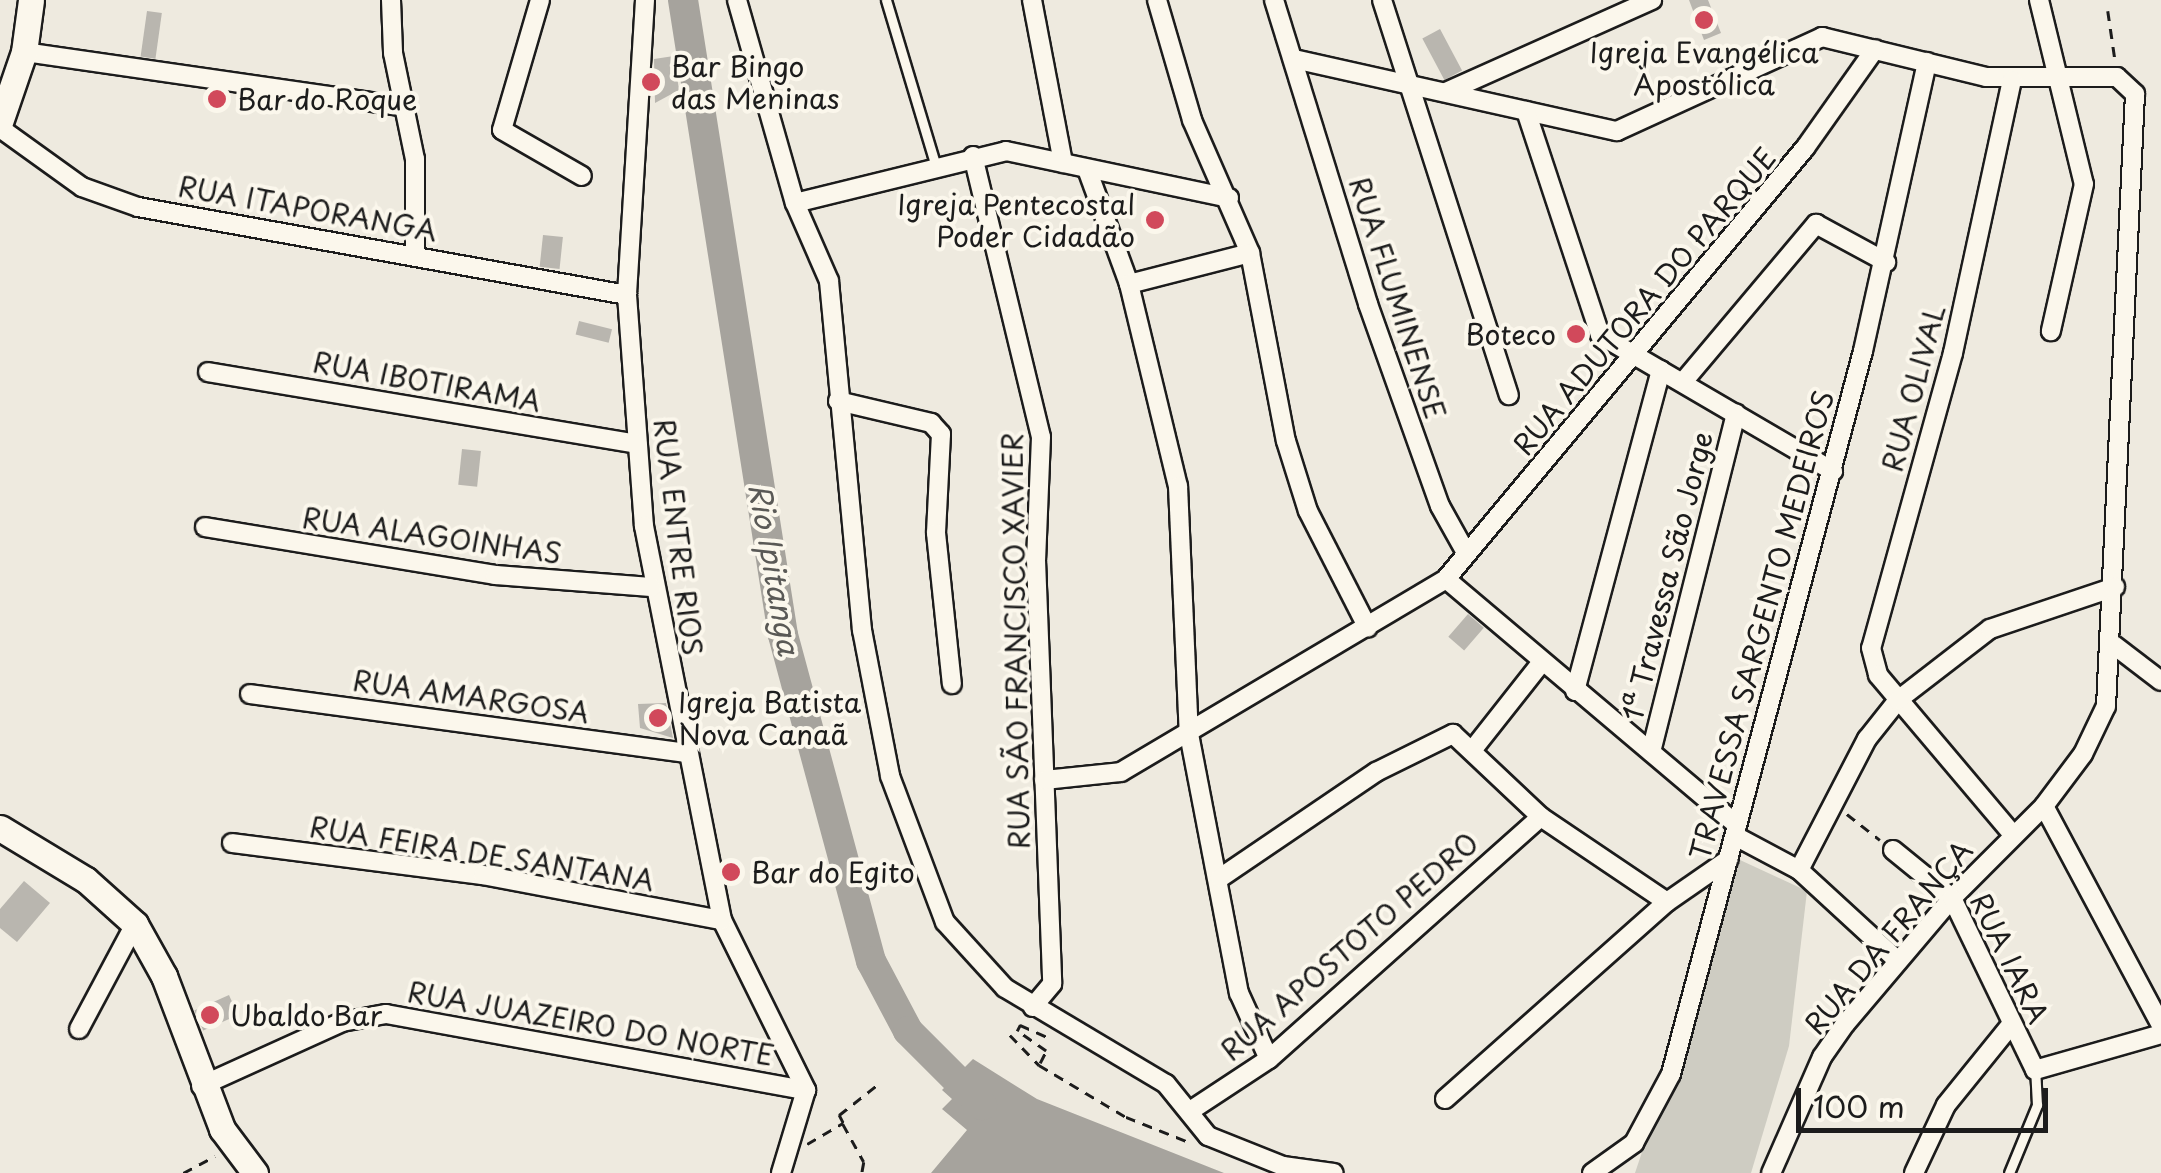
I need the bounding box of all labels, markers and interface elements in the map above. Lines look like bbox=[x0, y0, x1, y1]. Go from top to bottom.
marker: Igreja Evangélica Apostólica bbox=[1693, 9, 1715, 31]
place label: Igreja Evangélica Apostólica bbox=[1590, 35, 1818, 101]
place label: Bar Bingo das Meninas bbox=[671, 49, 839, 115]
marker: Bar Bingo das Meninas bbox=[640, 71, 662, 93]
place label: Bar do Roque bbox=[237, 82, 417, 116]
marker: Bar do Roque bbox=[206, 88, 228, 110]
street label: RUA ADUTORA DO PARQUE bbox=[1504, 139, 1784, 463]
street label: RUA ITAPORANGA bbox=[175, 168, 441, 248]
street label: RUA FLUMINENSE bbox=[1343, 171, 1453, 425]
place label: Igreja Pentecostal Poder Cidadão bbox=[895, 187, 1135, 253]
marker: Igreja Pentecostal Poder Cidadão bbox=[1144, 209, 1166, 231]
street label: RUA OLIVAL bbox=[1875, 301, 1951, 475]
place label: Boteco bbox=[1465, 317, 1556, 351]
marker: Boteco bbox=[1565, 323, 1587, 345]
street label: RUA IBOTIRAMA bbox=[309, 344, 545, 418]
street label: TRAVESSA SARGENTO MEDEIROS bbox=[1682, 386, 1840, 864]
street label: RUA ENTRE RIOS bbox=[647, 414, 711, 660]
street label: 1ª Travessa São Jorge bbox=[1615, 427, 1719, 725]
street label: RUA SÃO FRANCISCO XAVIER bbox=[995, 432, 1035, 850]
water label: Rio Ipitanga bbox=[742, 479, 808, 659]
street label: RUA ALAGOINHAS bbox=[298, 500, 566, 570]
street label: RUA AMARGOSA bbox=[349, 663, 593, 729]
place label: Igreja Batista Nova Canaã bbox=[678, 685, 861, 751]
marker: Igreja Batista Nova Canaã bbox=[647, 707, 669, 729]
street label: RUA FEIRA DE SANTANA bbox=[304, 809, 660, 897]
street label: RUA APOSTOTO PEDRO bbox=[1212, 824, 1486, 1068]
street label: RUA DA FRANÇA bbox=[1797, 833, 1979, 1041]
place label: Bar do Egito bbox=[751, 855, 916, 889]
marker: Bar do Egito bbox=[720, 861, 742, 883]
street label: RUA IARA bbox=[1964, 886, 2056, 1030]
street label: RUA JUAZEIRO DO NORTE bbox=[403, 974, 779, 1072]
place label: Ubaldo Bar bbox=[230, 998, 383, 1032]
marker: Ubaldo Bar bbox=[199, 1004, 221, 1026]
scale bar bbox=[1801, 1068, 2054, 1130]
text: 100 m bbox=[1813, 1083, 1905, 1128]

